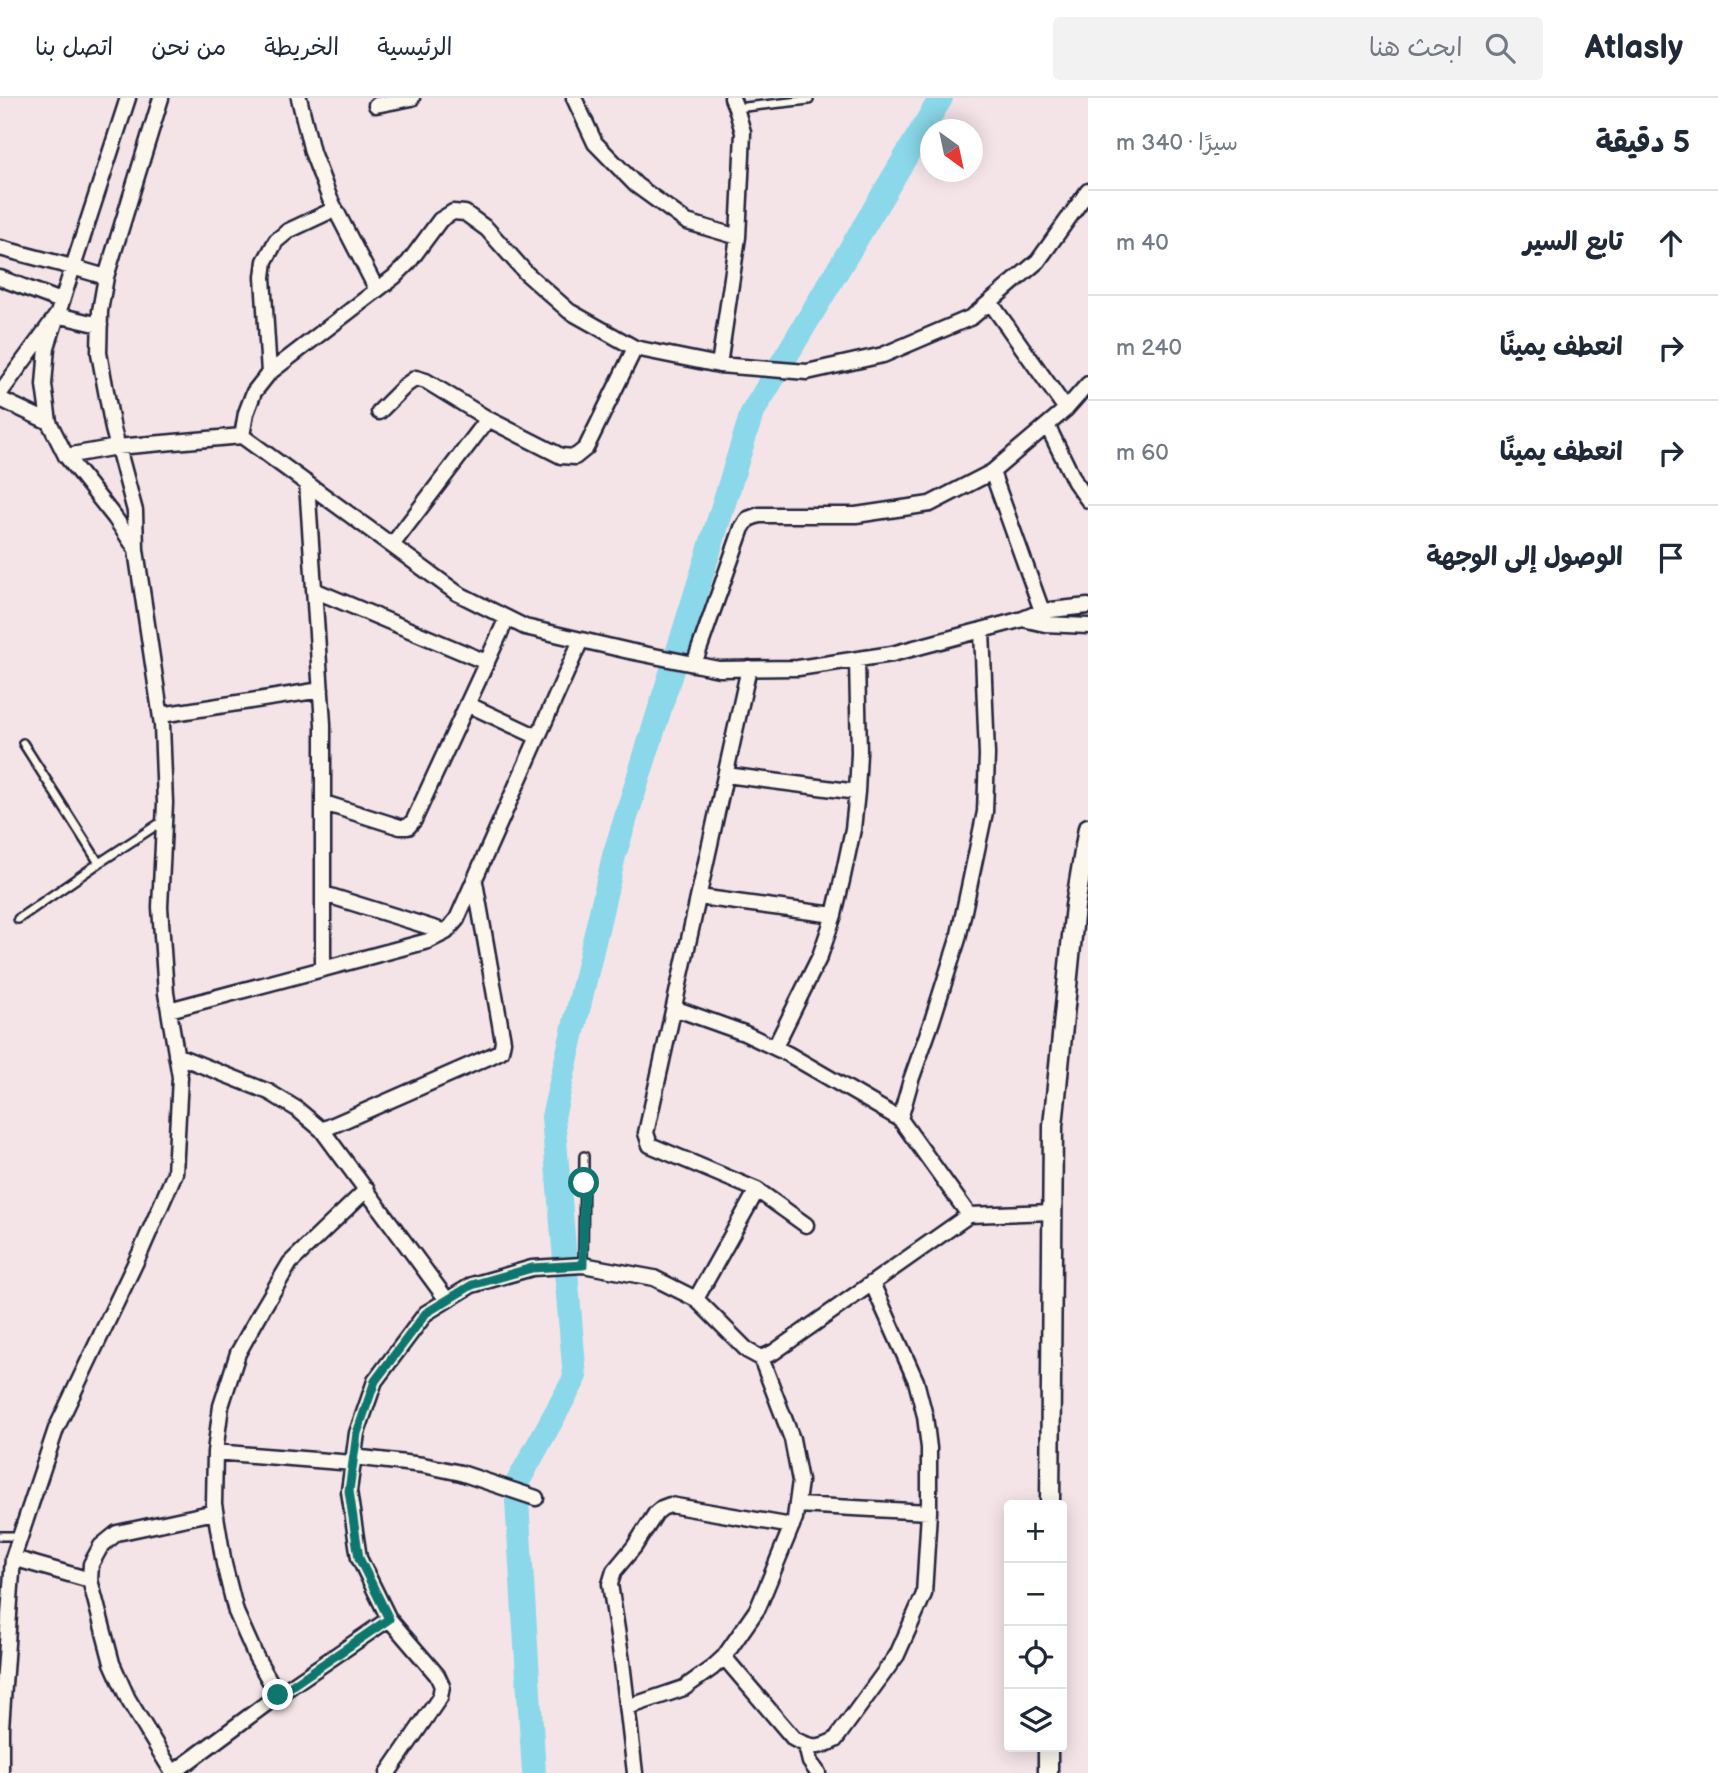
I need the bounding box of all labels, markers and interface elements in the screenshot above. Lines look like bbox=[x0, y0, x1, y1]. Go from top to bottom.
search box bbox=[1053, 17, 1543, 80]
text: Atlasly bbox=[1585, 28, 1683, 68]
icon: search bbox=[1481, 29, 1519, 67]
text: اتصل بنا bbox=[35, 33, 113, 62]
text: من نحن bbox=[151, 33, 226, 62]
text: الخريطة bbox=[264, 33, 339, 62]
text: الرئيسية bbox=[377, 33, 453, 62]
text: ابحث هنا bbox=[1369, 33, 1463, 64]
north arrow bbox=[920, 119, 983, 182]
text: 5 دقيقة bbox=[1595, 125, 1690, 161]
text: سيرًا · 340 m bbox=[1116, 129, 1238, 157]
icon: ahead bbox=[1652, 224, 1690, 262]
text: تابع السير bbox=[1523, 227, 1623, 258]
text: 40 m bbox=[1116, 229, 1169, 257]
icon: right bbox=[1652, 329, 1690, 367]
text: انعطف يمينًا bbox=[1500, 332, 1623, 363]
text: 240 m bbox=[1116, 334, 1182, 362]
icon: right bbox=[1652, 434, 1690, 472]
text: انعطف يمينًا bbox=[1500, 437, 1623, 468]
text: 60 m bbox=[1116, 439, 1169, 467]
icon: arrive bbox=[1652, 539, 1690, 577]
text: الوصول إلى الوجهة bbox=[1426, 542, 1623, 573]
route start bbox=[568, 1167, 599, 1198]
map controls bbox=[1004, 1500, 1067, 1752]
button: + bbox=[1004, 1500, 1067, 1563]
button: − bbox=[1004, 1563, 1067, 1626]
button: locate bbox=[1004, 1626, 1067, 1689]
route end bbox=[262, 1679, 293, 1710]
button: layers bbox=[1004, 1689, 1067, 1752]

